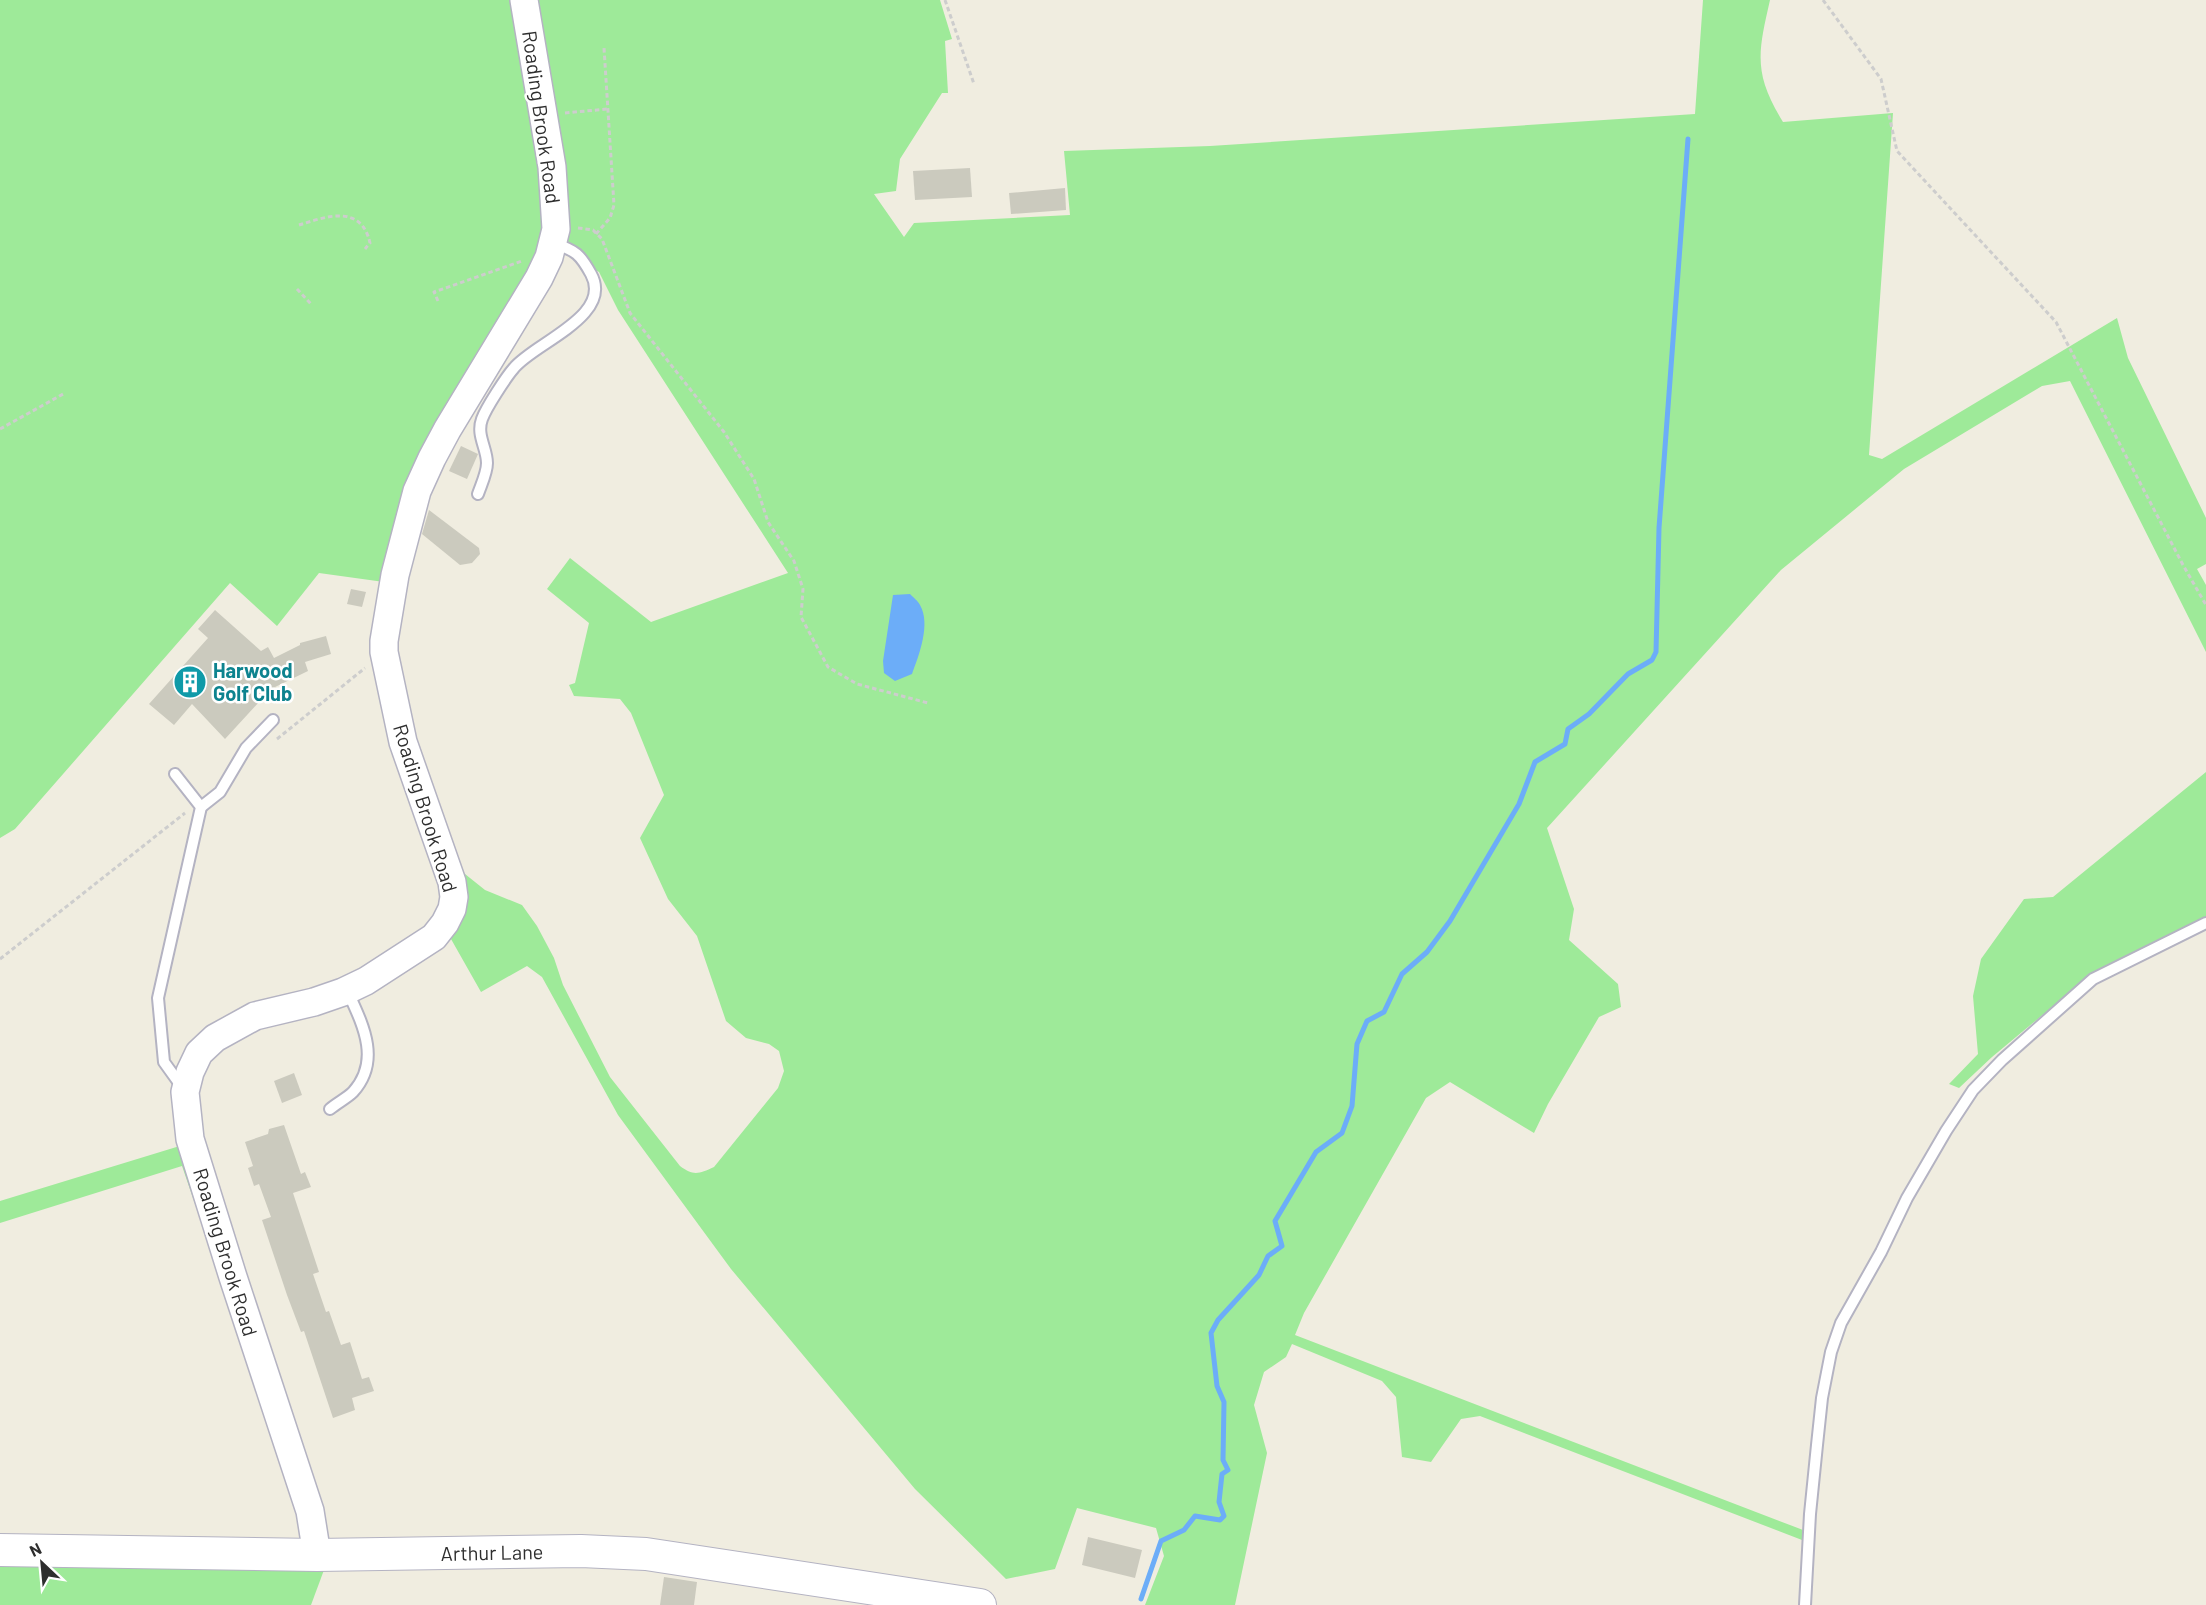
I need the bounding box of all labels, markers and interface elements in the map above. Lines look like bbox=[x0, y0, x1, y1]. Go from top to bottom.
street label: Roading Brook Road bbox=[518, 29, 566, 205]
place label: Harwood Golf Club bbox=[213, 658, 293, 705]
building icon: Harwood Golf Club bbox=[172, 664, 208, 700]
street label: Roading Brook Road bbox=[389, 721, 463, 895]
street label: Roading Brook Road bbox=[189, 1165, 263, 1339]
north arrow bbox=[12, 1533, 72, 1593]
text: N bbox=[26, 1538, 44, 1560]
street label: Arthur Lane bbox=[440, 1539, 544, 1565]

